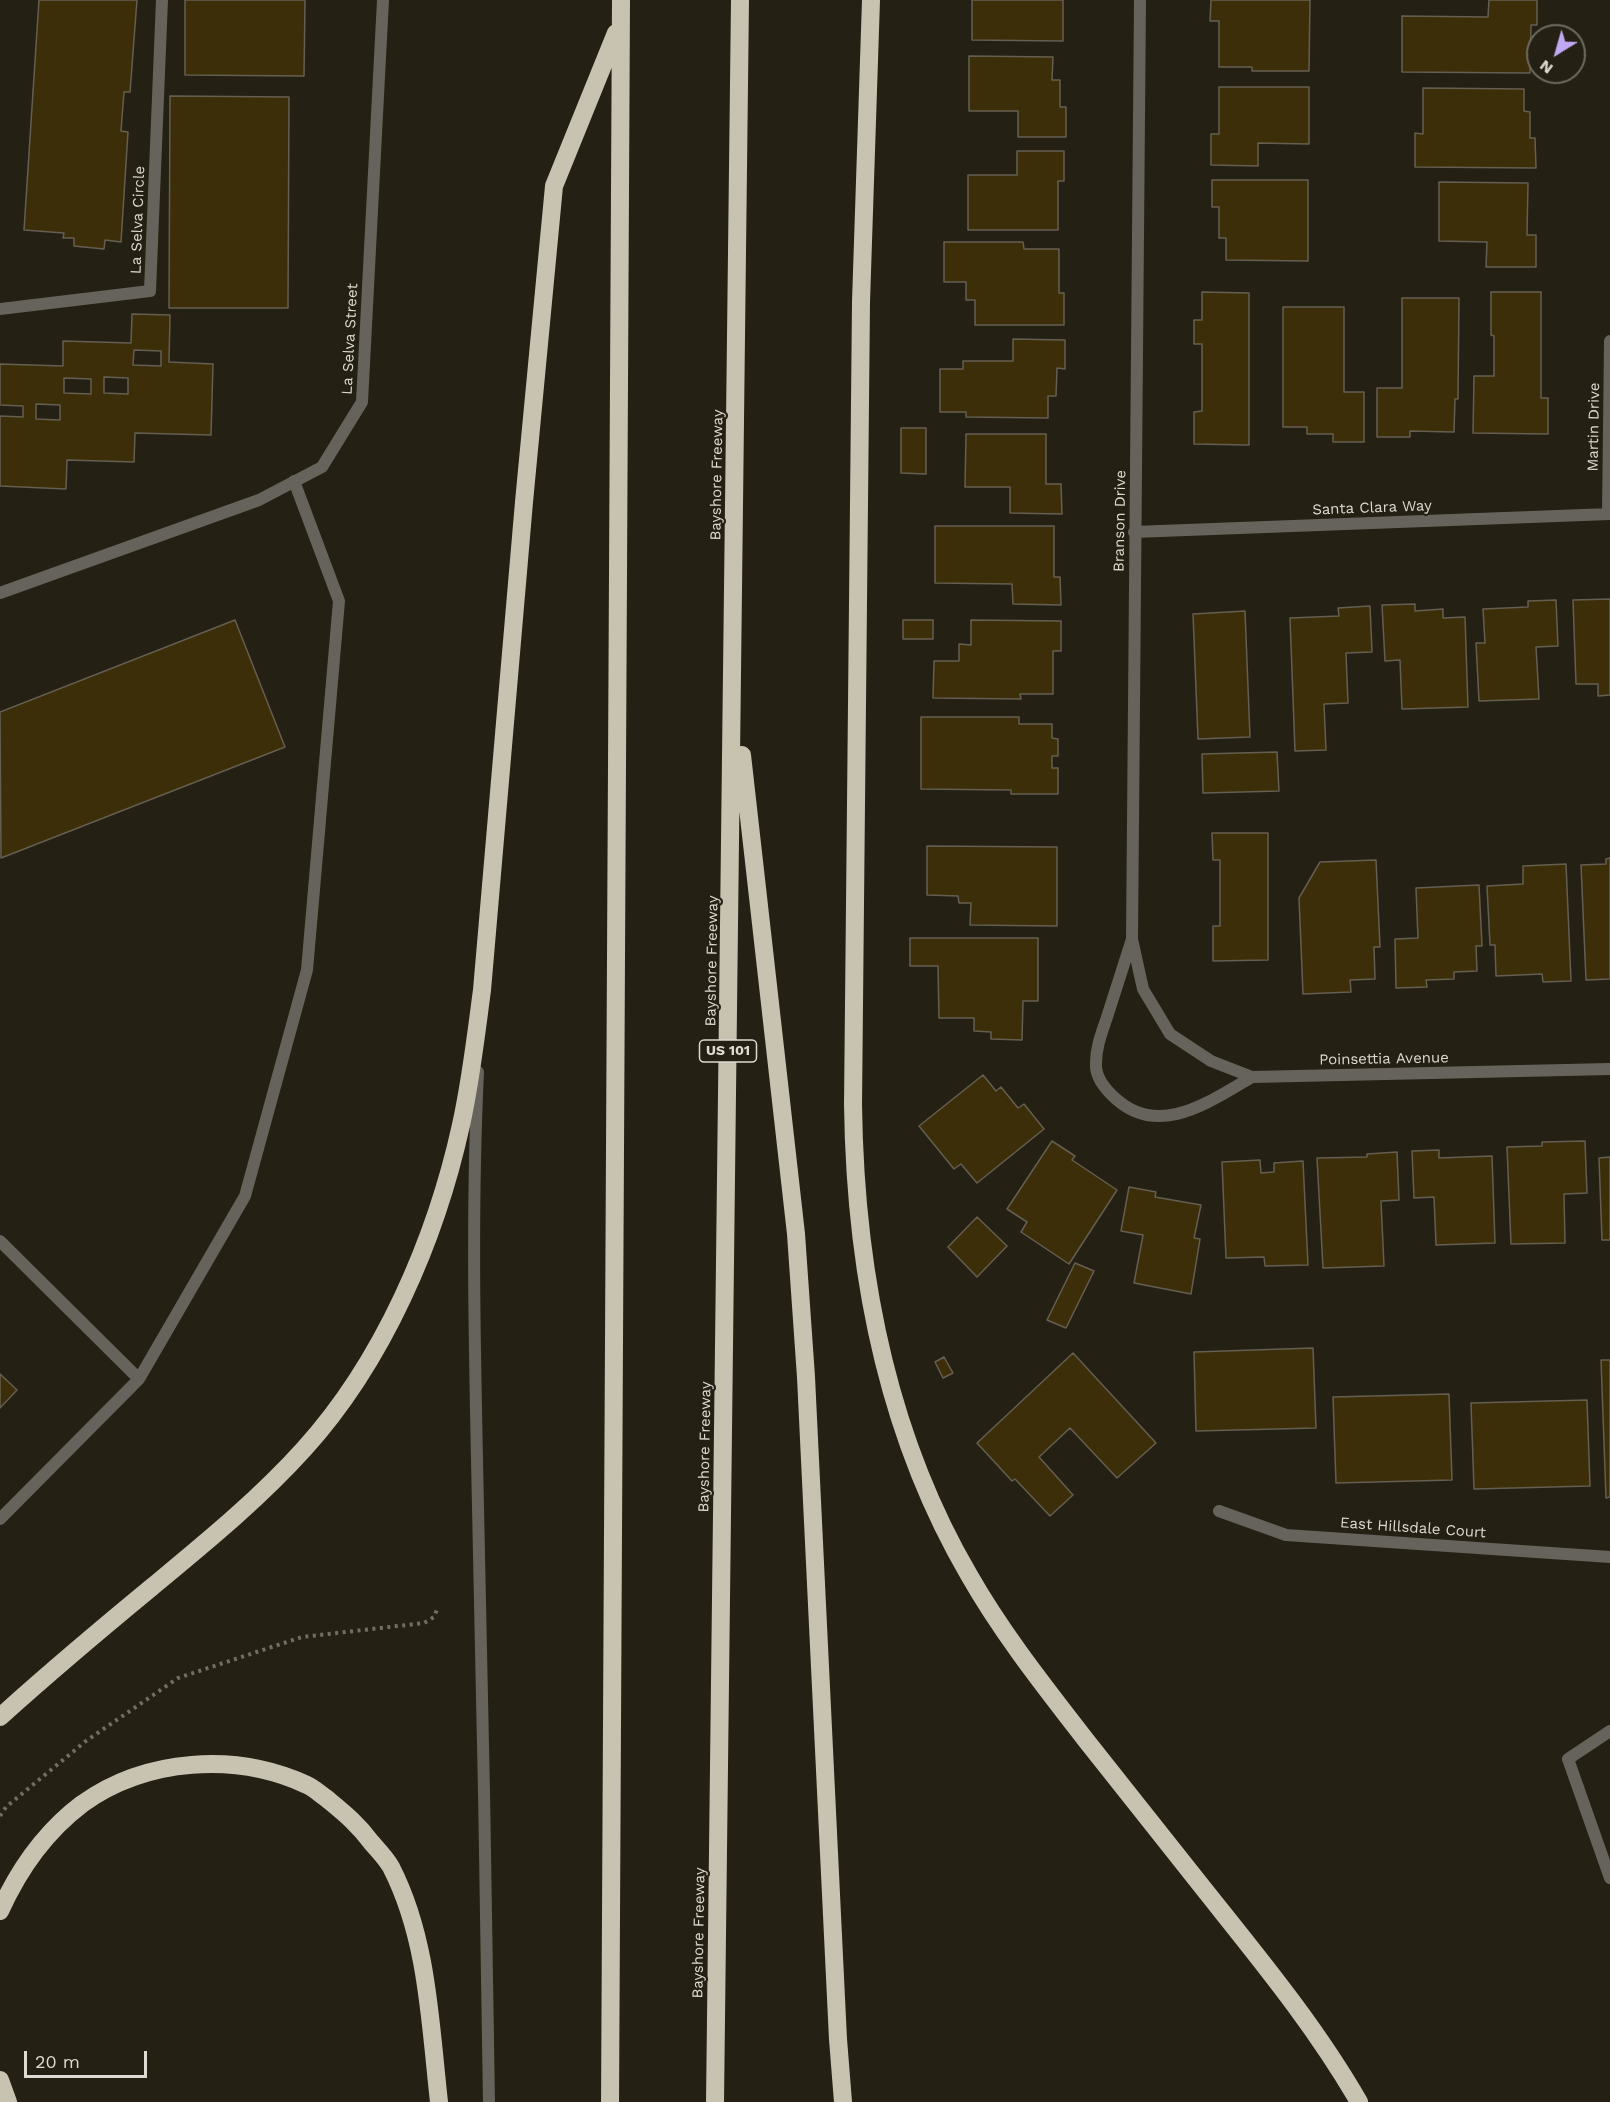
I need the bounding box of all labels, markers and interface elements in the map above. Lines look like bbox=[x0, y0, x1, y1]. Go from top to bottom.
north arrow bbox=[1526, 24, 1586, 84]
text: N bbox=[1536, 56, 1557, 78]
street label: La Selva Circle bbox=[127, 166, 149, 274]
street label: La Selva Street bbox=[338, 283, 362, 395]
street label: Martin Drive bbox=[1584, 382, 1604, 472]
street label: Bayshore Freeway bbox=[707, 409, 727, 541]
street label: Branson Drive bbox=[1110, 470, 1130, 572]
street label: Santa Clara Way bbox=[1312, 497, 1432, 519]
street label: Bayshore Freeway bbox=[702, 895, 722, 1027]
road number: US 101 bbox=[700, 1040, 756, 1062]
street label: Poinsettia Avenue bbox=[1319, 1049, 1449, 1069]
street label: Bayshore Freeway bbox=[695, 1381, 715, 1513]
street label: East Hillsdale Court bbox=[1339, 1514, 1487, 1542]
street label: Bayshore Freeway bbox=[689, 1867, 709, 1999]
scale bar bbox=[27, 2039, 150, 2077]
text: 20 m bbox=[35, 2051, 80, 2072]

